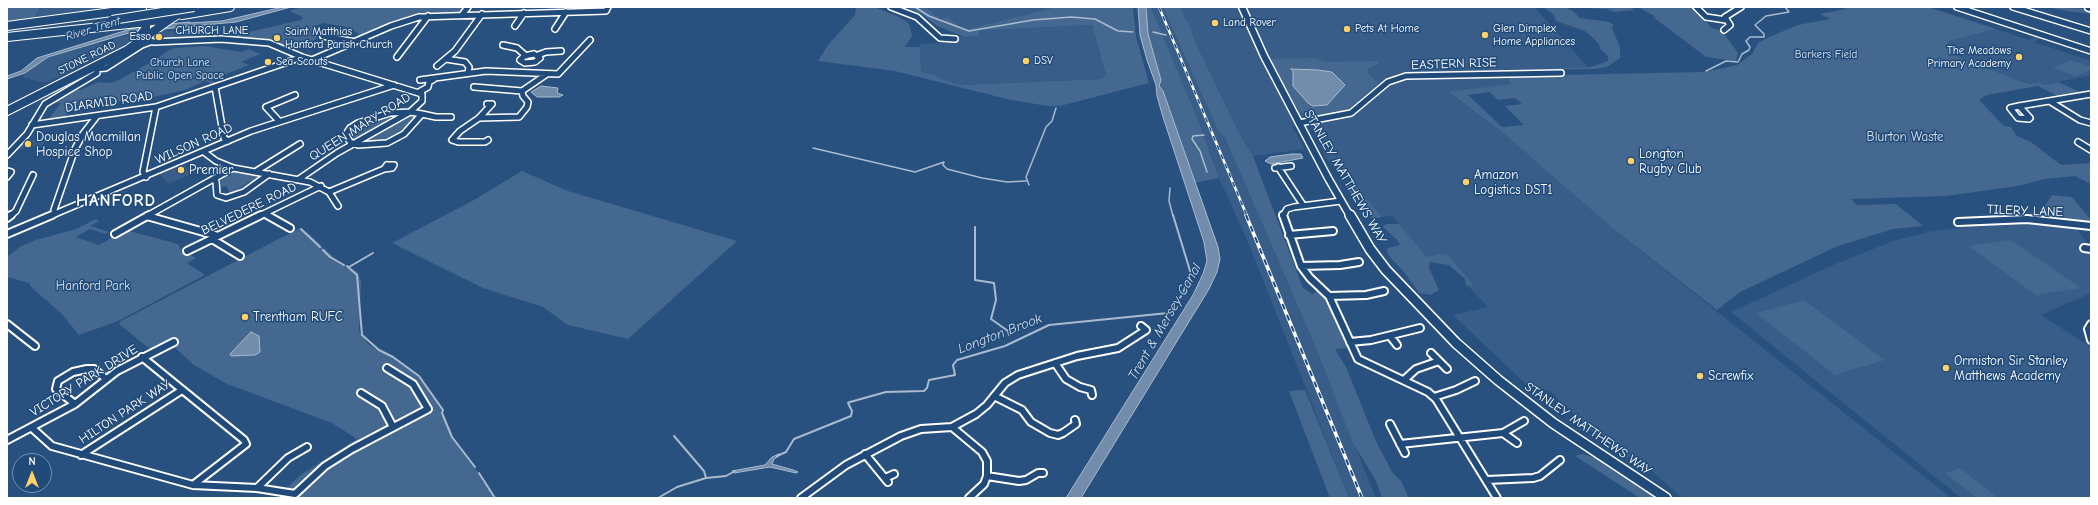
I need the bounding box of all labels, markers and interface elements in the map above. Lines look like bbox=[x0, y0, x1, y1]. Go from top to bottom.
water label: River Trent bbox=[64, 14, 122, 44]
place label: Land Rover bbox=[1223, 16, 1276, 30]
marker: Land Rover bbox=[1210, 18, 1220, 28]
place label: Pets At Home bbox=[1355, 22, 1419, 36]
place label: Glen Dimplex Home Appliances bbox=[1493, 22, 1575, 48]
street label: CHURCH LANE bbox=[175, 24, 249, 38]
marker: Pets At Home bbox=[1342, 24, 1352, 34]
place label: Saint Matthias Hanford Parish Church bbox=[285, 25, 393, 51]
place label: Esso bbox=[129, 30, 151, 44]
marker: Glen Dimplex Home Appliances bbox=[1480, 30, 1490, 40]
marker: Esso bbox=[154, 32, 164, 42]
marker: Saint Matthias Hanford Parish Church bbox=[272, 33, 282, 43]
street label: STONE ROAD bbox=[56, 38, 118, 78]
place label: The Meadows Primary Academy bbox=[1928, 44, 2011, 70]
park label: Barkers Field bbox=[1795, 48, 1857, 62]
marker: The Meadows Primary Academy bbox=[2014, 52, 2024, 62]
place label: DSV bbox=[1034, 54, 1053, 68]
place label: Sea Scouts bbox=[276, 55, 327, 69]
street label: EASTERN RISE bbox=[1411, 55, 1497, 73]
park label: Church Lane Public Open Space bbox=[136, 56, 224, 82]
marker: DSV bbox=[1021, 56, 1031, 66]
marker: Sea Scouts bbox=[263, 57, 273, 67]
street label: DIARMID ROAD bbox=[64, 88, 154, 116]
street label: QUEEN MARY ROAD bbox=[306, 89, 414, 165]
street label: STANLEY MATTHEWS WAY bbox=[1300, 107, 1390, 247]
street label: WILSON ROAD bbox=[153, 120, 235, 168]
place label: Douglas Macmillan Hospice Shop bbox=[36, 129, 141, 160]
park label: Blurton Waste bbox=[1867, 129, 1943, 145]
marker: Douglas Macmillan Hospice Shop bbox=[23, 139, 33, 149]
place label: Longton Rugby Club bbox=[1639, 146, 1702, 177]
marker: Longton Rugby Club bbox=[1626, 156, 1636, 166]
place label: Premier bbox=[189, 162, 233, 178]
marker: Premier bbox=[176, 165, 186, 175]
place label: Amazon Logistics DST1 bbox=[1474, 167, 1552, 198]
marker: Amazon Logistics DST1 bbox=[1461, 177, 1471, 187]
street label: BELVEDERE ROAD bbox=[199, 179, 299, 239]
district label: HANFORD bbox=[76, 191, 156, 211]
street label: TILERY LANE bbox=[1987, 202, 2063, 220]
water label: Trent & Mersey Canal bbox=[1125, 261, 1205, 383]
park label: Hanford Park bbox=[56, 278, 130, 294]
place label: Trentham RUFC bbox=[253, 309, 343, 325]
water label: Longton Brook bbox=[956, 310, 1044, 358]
marker: Trentham RUFC bbox=[240, 312, 250, 322]
street label: VICTORY PARK DRIVE bbox=[28, 342, 140, 420]
place label: Ormiston Sir Stanley Matthews Academy bbox=[1954, 353, 2068, 384]
marker: Ormiston Sir Stanley Matthews Academy bbox=[1941, 363, 1951, 373]
place label: Screwfix bbox=[1708, 368, 1753, 384]
marker: Screwfix bbox=[1695, 371, 1705, 381]
street label: HILTON PARK WAY bbox=[76, 377, 174, 447]
street label: STANLEY MATTHEWS WAY bbox=[1521, 379, 1655, 479]
north arrow bbox=[12, 453, 52, 493]
text: N bbox=[28, 455, 36, 468]

